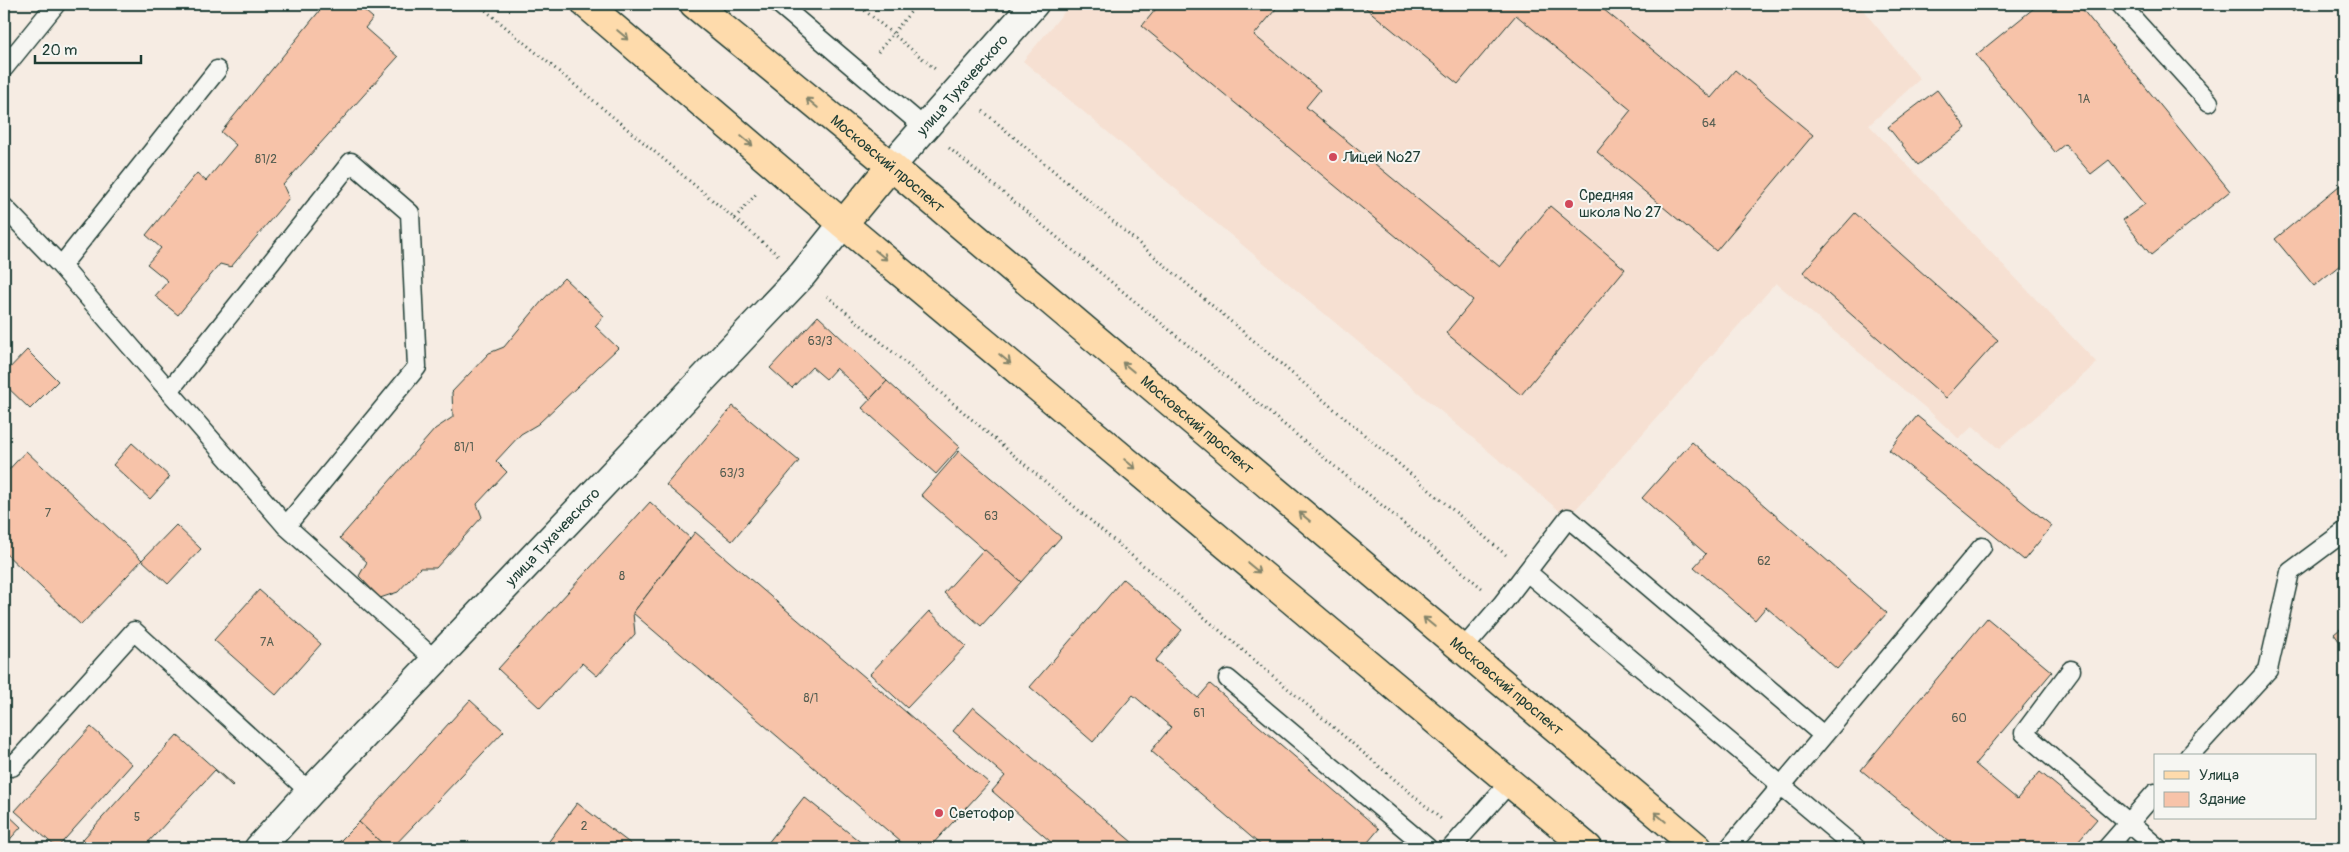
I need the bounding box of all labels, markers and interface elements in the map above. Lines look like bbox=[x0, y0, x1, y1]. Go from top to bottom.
one-way arrow bbox=[617, 30, 630, 41]
street label: улица Тухачевского bbox=[912, 31, 1013, 141]
scale bar bbox=[35, 32, 141, 64]
text: 20 m bbox=[42, 41, 77, 60]
house number: 1А bbox=[2078, 92, 2090, 107]
one-way arrow bbox=[806, 97, 819, 108]
street label: Московский проспект bbox=[826, 111, 949, 217]
house number: 64 bbox=[1702, 116, 1716, 131]
one-way arrow bbox=[740, 135, 753, 146]
place label: Лицей №27 bbox=[1342, 148, 1421, 167]
marker: Лицей №27 bbox=[1327, 151, 1339, 163]
house number: 81/2 bbox=[255, 152, 277, 167]
place label: Средняя школа № 27 bbox=[1579, 186, 1661, 222]
marker: Средняя школа № 27 bbox=[1563, 198, 1575, 210]
one-way arrow bbox=[874, 249, 887, 261]
house number: 63/3 bbox=[808, 334, 833, 349]
one-way arrow bbox=[999, 354, 1012, 365]
one-way arrow bbox=[1121, 361, 1134, 372]
street label: Московский проспект bbox=[1136, 372, 1258, 479]
house number: 81/1 bbox=[454, 440, 474, 455]
one-way arrow bbox=[1123, 458, 1136, 469]
house number: 63/3 bbox=[720, 466, 745, 481]
street label: улица Тухачевского bbox=[501, 484, 605, 591]
house number: 7 bbox=[45, 506, 52, 521]
house number: 63 bbox=[984, 509, 998, 524]
one-way arrow bbox=[1299, 511, 1312, 522]
house number: 62 bbox=[1757, 554, 1771, 569]
one-way arrow bbox=[1248, 562, 1261, 574]
house number: 8 bbox=[619, 569, 625, 584]
one-way arrow bbox=[1423, 616, 1436, 627]
street label: Московский проспект bbox=[1446, 633, 1567, 740]
house number: 7А bbox=[260, 635, 274, 650]
house number: 8/1 bbox=[803, 691, 819, 706]
house number: 61 bbox=[1193, 706, 1205, 721]
house number: 60 bbox=[1951, 711, 1967, 726]
legend bbox=[2154, 754, 2316, 820]
text: Улица bbox=[2199, 766, 2239, 785]
text: Здание bbox=[2199, 790, 2246, 809]
place label: Светофор bbox=[949, 804, 1014, 823]
marker: Светофор bbox=[933, 807, 945, 819]
house number: 5 bbox=[134, 810, 140, 825]
one-way arrow bbox=[1654, 811, 1667, 822]
house number: 2 bbox=[581, 819, 588, 834]

